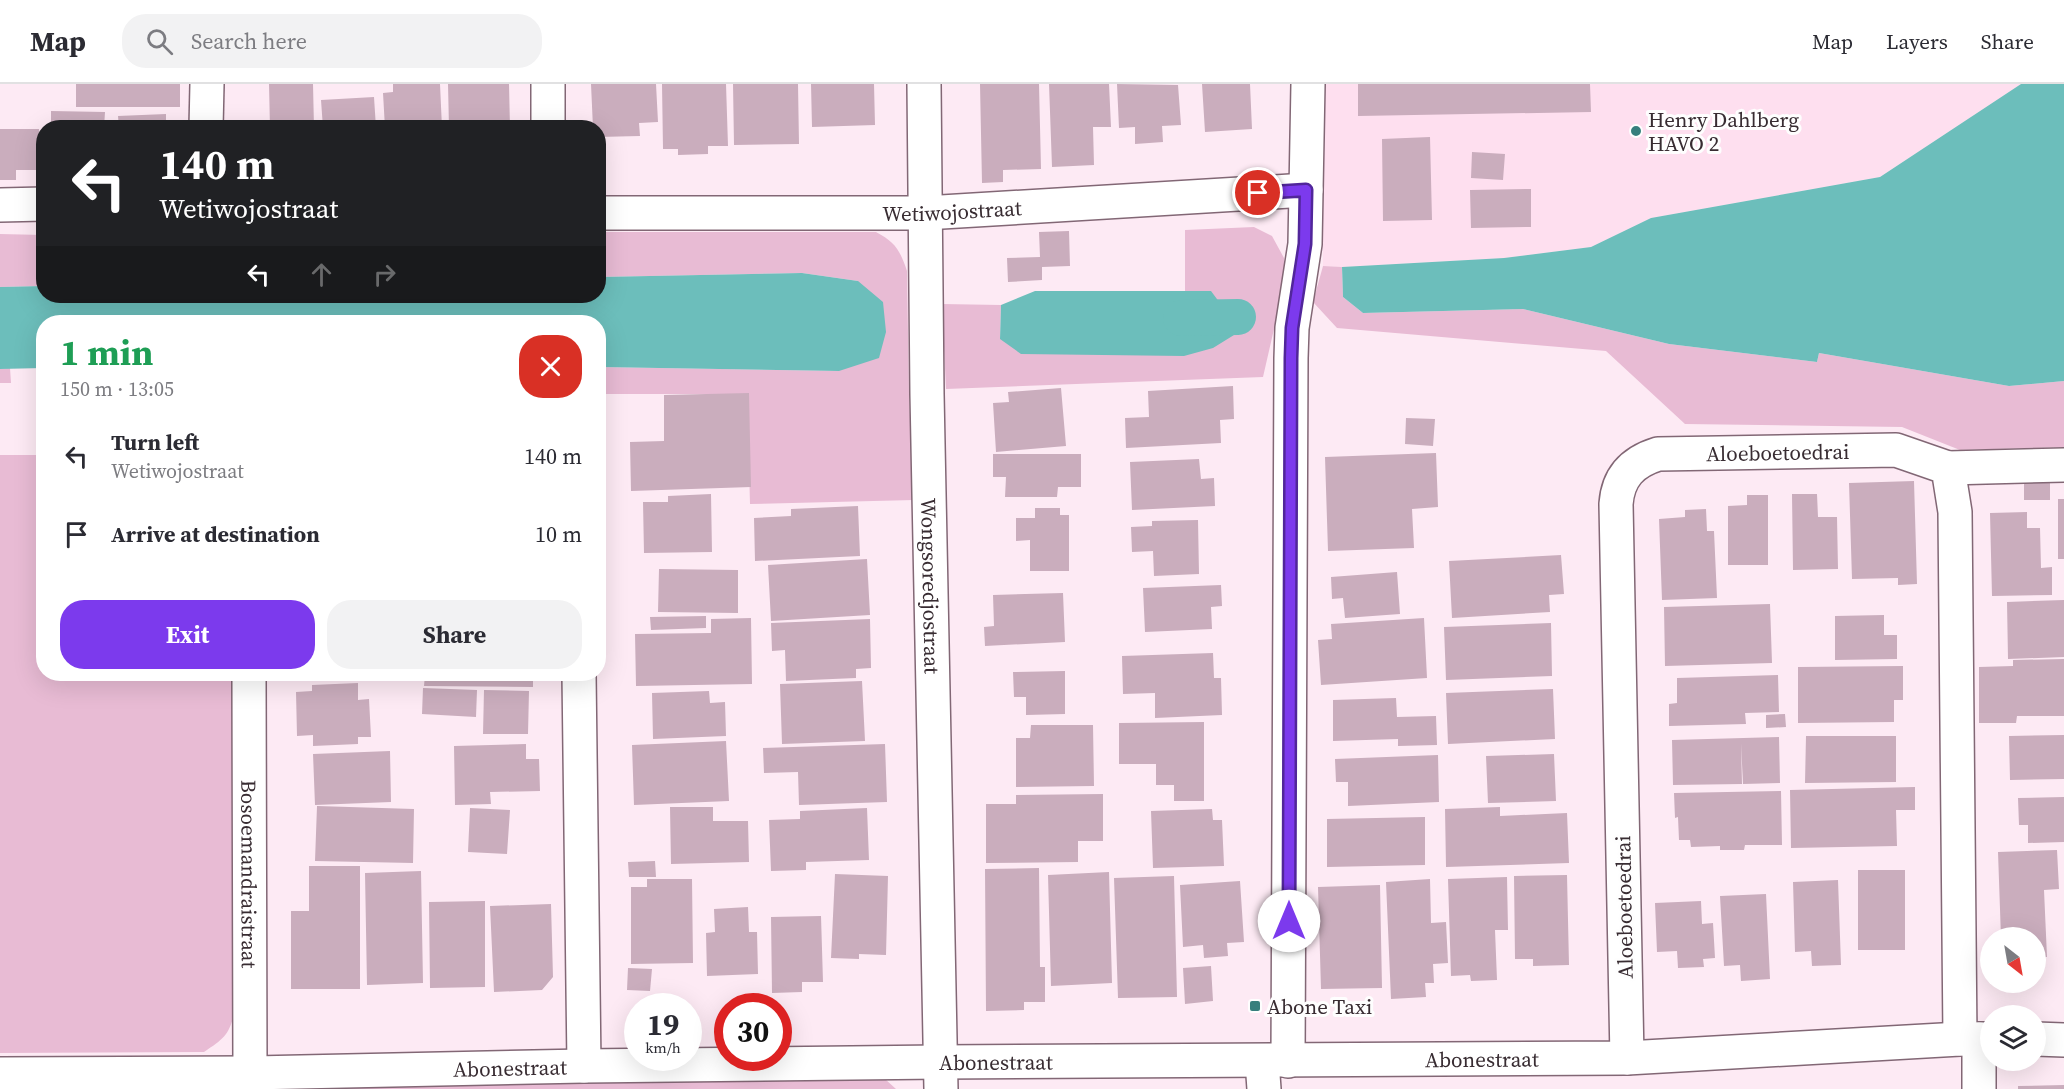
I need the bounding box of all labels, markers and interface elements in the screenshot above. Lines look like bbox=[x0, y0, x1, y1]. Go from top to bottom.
search box bbox=[122, 14, 542, 68]
text: Map bbox=[30, 22, 86, 60]
icon: search bbox=[143, 25, 176, 58]
text: Search here bbox=[191, 26, 307, 56]
text: Map bbox=[1812, 27, 1853, 56]
text: Layers bbox=[1886, 27, 1948, 56]
text: Share bbox=[1981, 27, 2034, 56]
place label: Henry Dahlberg HAVO 2 bbox=[1648, 105, 1799, 158]
marker: Henry Dahlberg HAVO 2 bbox=[1629, 124, 1643, 138]
text: 140 m bbox=[159, 135, 274, 193]
icon: left bbox=[60, 144, 138, 222]
pin bbox=[1232, 167, 1283, 218]
icon: arrive bbox=[1241, 176, 1274, 209]
text: Wetiwojostraat bbox=[159, 190, 338, 227]
street label: Wetiwojostraat bbox=[882, 193, 1023, 228]
icon: left bbox=[242, 258, 275, 291]
icon: ahead bbox=[305, 258, 338, 291]
icon: right bbox=[368, 258, 401, 291]
text: 1 min bbox=[60, 328, 153, 377]
button: close bbox=[519, 335, 582, 398]
text: 150 m · 13:05 bbox=[60, 375, 174, 403]
text: Turn left bbox=[111, 427, 199, 457]
street label: Aloeboetoedrai bbox=[1706, 436, 1850, 468]
icon: left bbox=[60, 440, 93, 473]
text: 140 m bbox=[524, 441, 582, 471]
text: Wetiwojostraat bbox=[111, 457, 244, 485]
street label: Wongsoredjostraat bbox=[915, 498, 947, 674]
icon: arrive bbox=[60, 518, 93, 551]
text: Arrive at destination bbox=[111, 519, 320, 549]
text: 10 m bbox=[535, 519, 582, 549]
button: Exit bbox=[60, 600, 315, 669]
button: Share bbox=[327, 600, 582, 669]
street label: Bosoemandraistraat bbox=[235, 780, 264, 969]
street label: Aloeboetoedrai bbox=[1608, 835, 1640, 979]
position arrow bbox=[1257, 889, 1321, 953]
north arrow bbox=[1980, 927, 2046, 993]
map controls bbox=[1980, 927, 2046, 1071]
place label: Abone Taxi bbox=[1267, 992, 1372, 1021]
speed limit sign: 30 bbox=[714, 993, 792, 1071]
marker: Abone Taxi bbox=[1248, 999, 1262, 1013]
text: 19 bbox=[647, 1004, 679, 1045]
button: layers bbox=[1980, 1005, 2046, 1071]
text: km/h bbox=[645, 1037, 681, 1058]
street label: Abonestraat bbox=[1425, 1044, 1539, 1074]
street label: Abonestraat bbox=[939, 1047, 1053, 1077]
street label: Abonestraat bbox=[453, 1052, 567, 1083]

